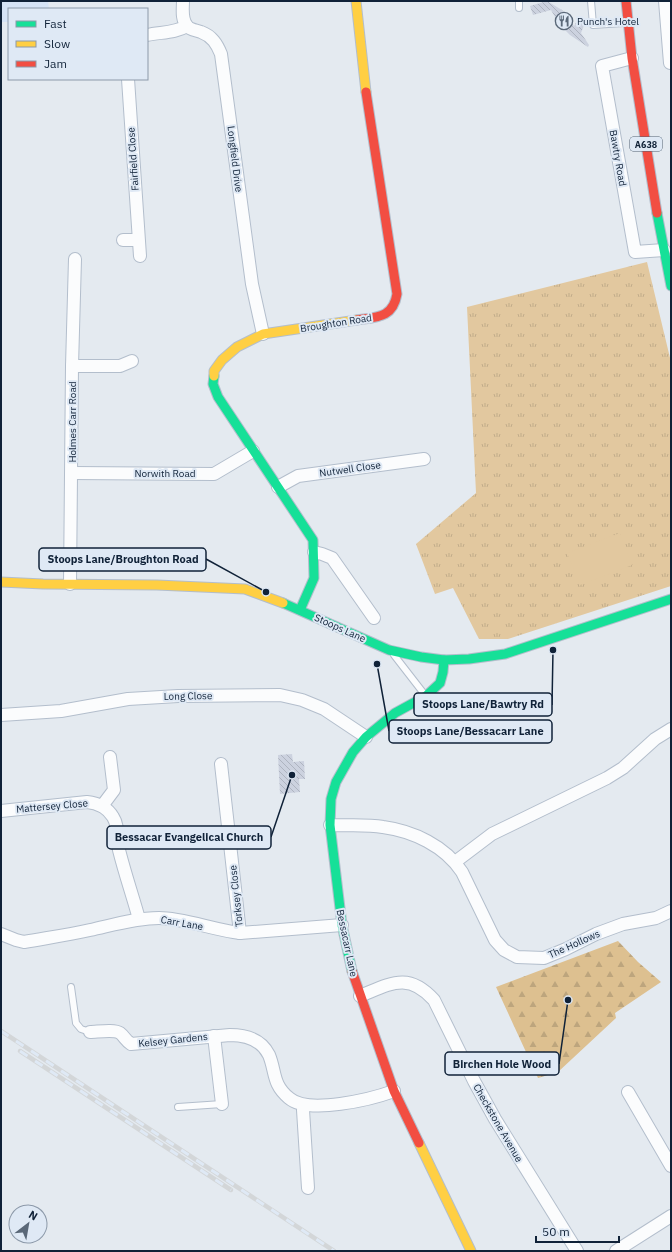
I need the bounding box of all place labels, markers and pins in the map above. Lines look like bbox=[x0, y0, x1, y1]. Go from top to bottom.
restaurant icon: Punch's Hotel bbox=[554, 11, 574, 31]
place label: Punch's Hotel bbox=[577, 15, 639, 28]
callout: Stoops Lane/Broughton Road bbox=[39, 548, 206, 571]
callout: Stoops Lane/Bawtry Rd bbox=[414, 693, 552, 716]
callout: Stoops Lane/Bessacarr Lane bbox=[389, 720, 552, 743]
callout: Bessacar Evangelical Church bbox=[107, 826, 271, 849]
callout: Birchen Hole Wood bbox=[445, 1052, 559, 1075]

